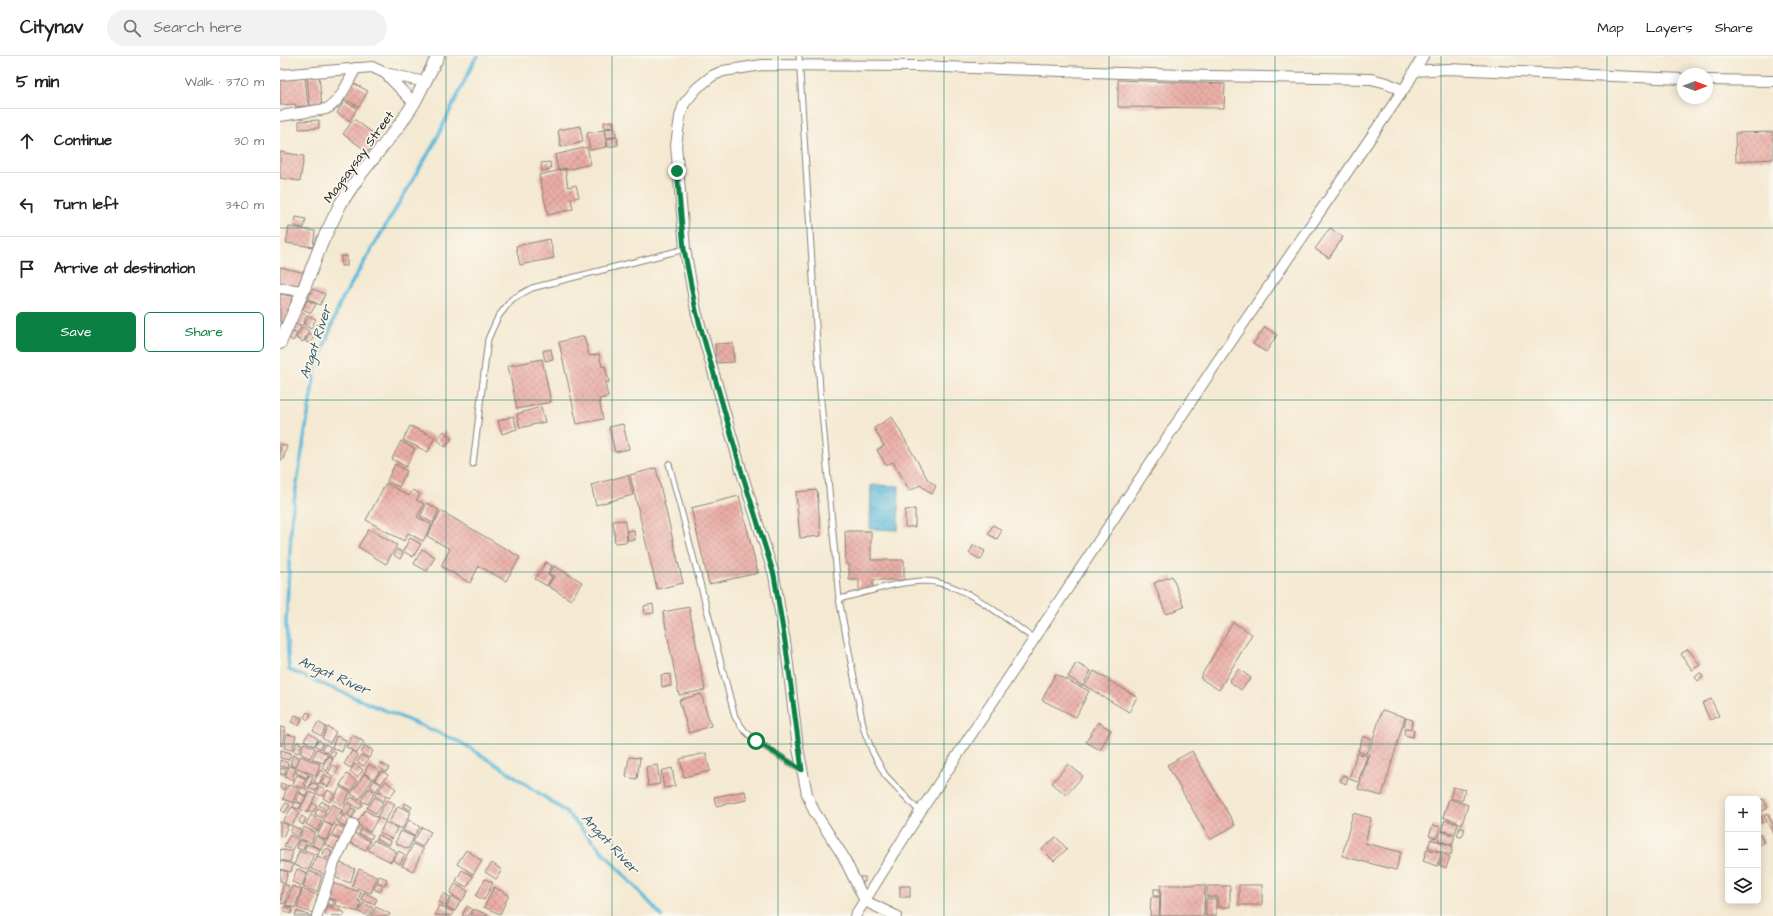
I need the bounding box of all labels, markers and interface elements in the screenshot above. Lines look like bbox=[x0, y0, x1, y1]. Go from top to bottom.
search box bbox=[107, 10, 387, 46]
text: Citynav bbox=[20, 14, 83, 41]
icon: search bbox=[121, 17, 143, 39]
text: Search here bbox=[153, 17, 242, 38]
text: Map bbox=[1597, 18, 1624, 38]
text: Layers bbox=[1646, 18, 1693, 38]
text: Share bbox=[1715, 18, 1753, 38]
north arrow bbox=[1677, 68, 1713, 104]
text: 5 min bbox=[16, 70, 59, 94]
text: Walk · 370 m bbox=[185, 73, 264, 91]
street label: Magsaysay Street bbox=[319, 107, 400, 207]
icon: ahead bbox=[16, 130, 38, 152]
text: Continue bbox=[54, 130, 112, 151]
text: 30 m bbox=[234, 132, 264, 150]
route end bbox=[668, 162, 686, 180]
icon: left bbox=[16, 194, 38, 216]
text: Turn left bbox=[54, 194, 118, 215]
text: 340 m bbox=[225, 196, 264, 214]
icon: arrive bbox=[16, 258, 38, 280]
text: Arrive at destination bbox=[54, 258, 195, 279]
water label: Angat River bbox=[295, 301, 338, 381]
button: Save bbox=[16, 312, 136, 352]
button: Share bbox=[144, 312, 264, 352]
water label: Angat River bbox=[295, 651, 374, 701]
route start bbox=[747, 732, 765, 750]
map controls bbox=[1725, 796, 1761, 904]
button: + bbox=[1725, 796, 1761, 832]
water label: Angat River bbox=[577, 809, 644, 880]
button: − bbox=[1725, 832, 1761, 868]
button: layers bbox=[1725, 868, 1761, 904]

